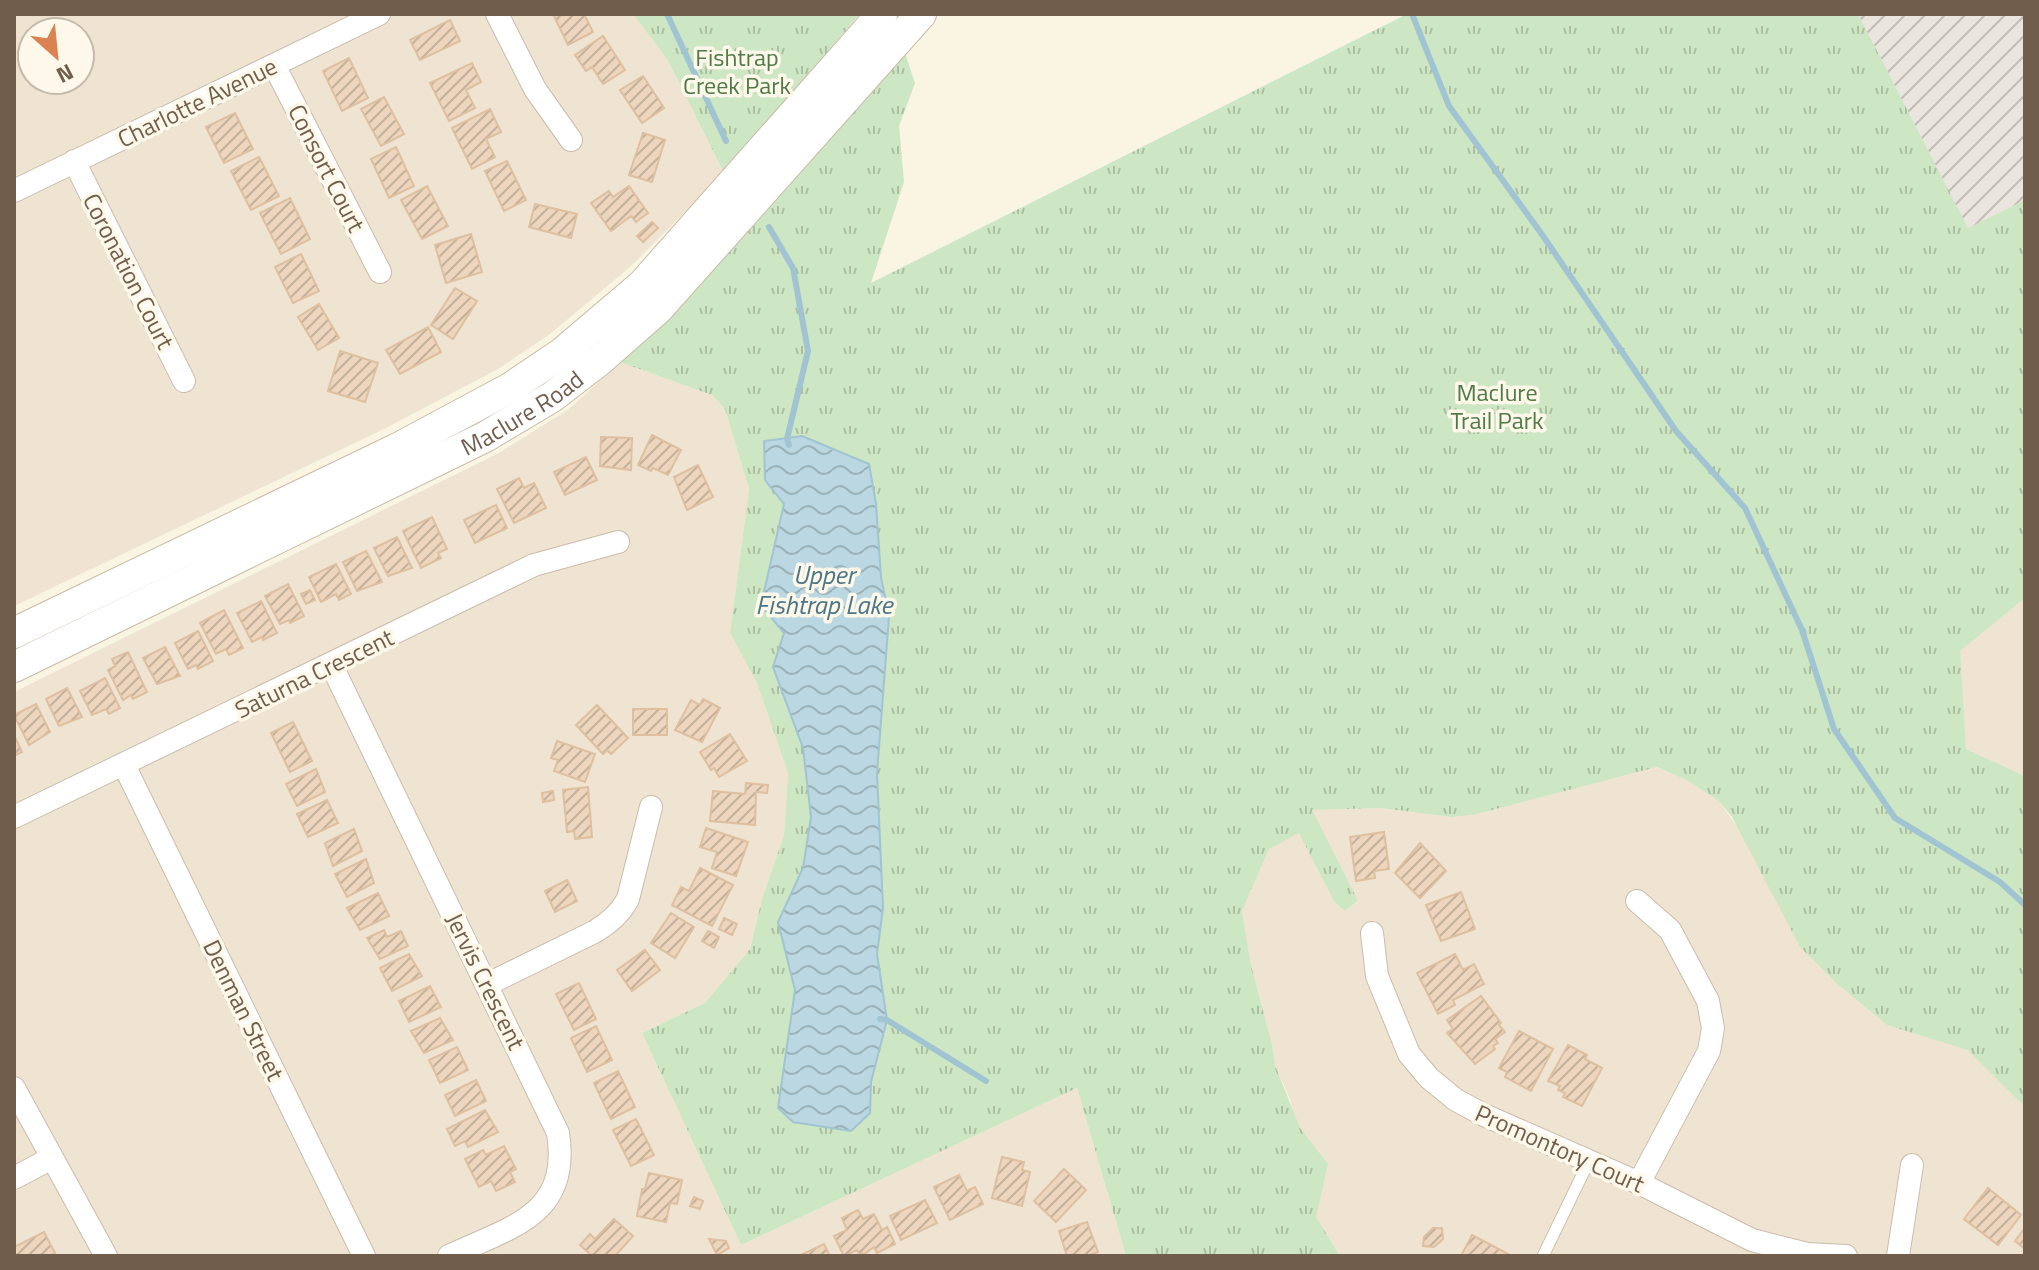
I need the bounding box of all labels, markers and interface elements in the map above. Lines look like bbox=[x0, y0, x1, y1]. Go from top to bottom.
north arrow bbox=[16, 16, 96, 96]
park label: Fishtrap Creek Park bbox=[683, 39, 791, 103]
street label: Charlotte Avenue bbox=[111, 48, 283, 156]
text: N bbox=[51, 55, 80, 92]
street label: Consort Court bbox=[279, 98, 375, 239]
street label: Coronation Court bbox=[74, 187, 184, 356]
street label: Maclure Road bbox=[454, 361, 591, 464]
park label: Maclure Trail Park bbox=[1451, 374, 1544, 438]
water label: Upper Fishtrap Lake bbox=[756, 555, 894, 624]
street label: Saturna Crescent bbox=[229, 619, 400, 727]
street label: Jervis Crescent bbox=[437, 906, 535, 1056]
street label: Denman Street bbox=[194, 934, 294, 1087]
street label: Promontory Court bbox=[1470, 1095, 1651, 1202]

